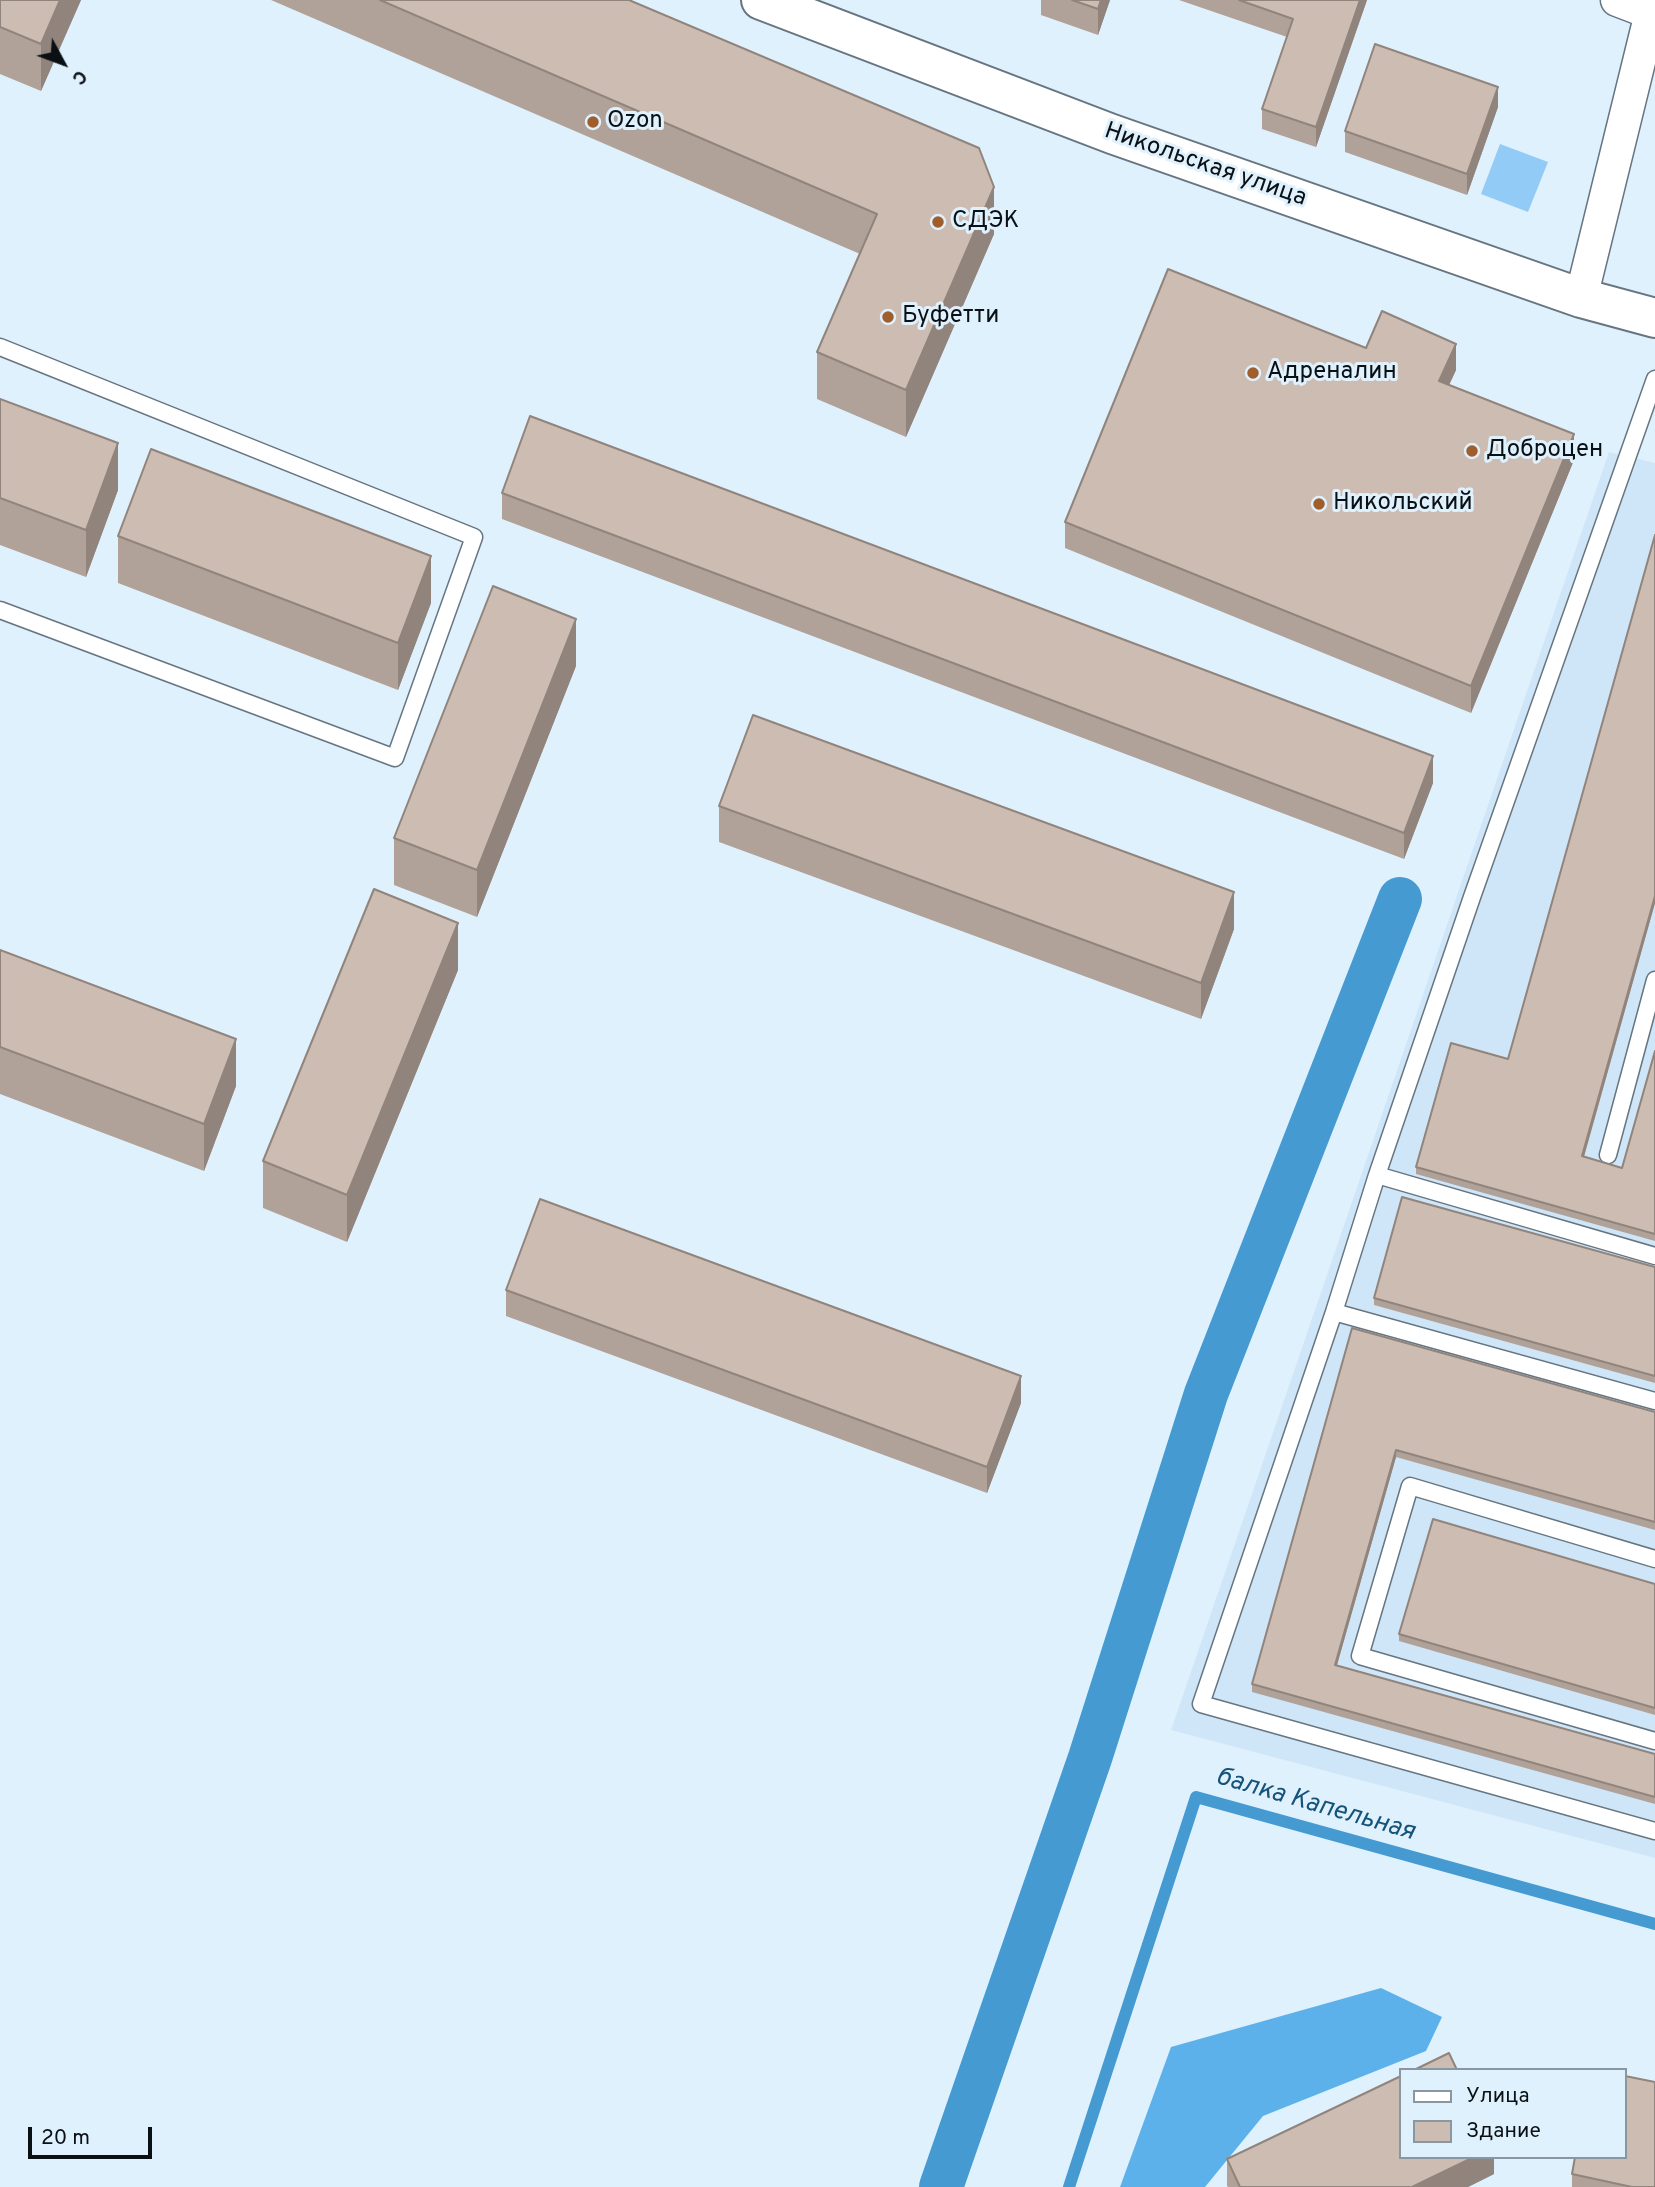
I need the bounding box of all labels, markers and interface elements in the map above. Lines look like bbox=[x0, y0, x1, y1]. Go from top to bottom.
north arrow bbox=[28, 28, 98, 98]
text: С bbox=[66, 64, 92, 89]
place label: Ozon bbox=[607, 108, 663, 136]
marker: Ozon bbox=[585, 114, 601, 130]
street label: Никольская улица bbox=[1100, 118, 1310, 214]
place label: СДЭК bbox=[952, 208, 1019, 236]
marker: СДЭК bbox=[930, 214, 946, 230]
place label: Буфетти bbox=[902, 303, 999, 331]
marker: Буфетти bbox=[880, 309, 896, 325]
place label: Адреналин bbox=[1267, 359, 1397, 387]
marker: Адреналин bbox=[1245, 365, 1261, 381]
place label: Доброцен bbox=[1486, 437, 1603, 465]
marker: Доброцен bbox=[1464, 443, 1480, 459]
place label: Никольский bbox=[1333, 490, 1473, 518]
marker: Никольский bbox=[1311, 496, 1327, 512]
water label: балка Капельная bbox=[1212, 1763, 1418, 1849]
legend bbox=[1400, 2068, 1627, 2159]
text: Улица bbox=[1466, 2083, 1530, 2110]
scale bar bbox=[32, 2114, 156, 2158]
text: Здание bbox=[1466, 2118, 1541, 2145]
text: 20 m bbox=[41, 2125, 90, 2152]

